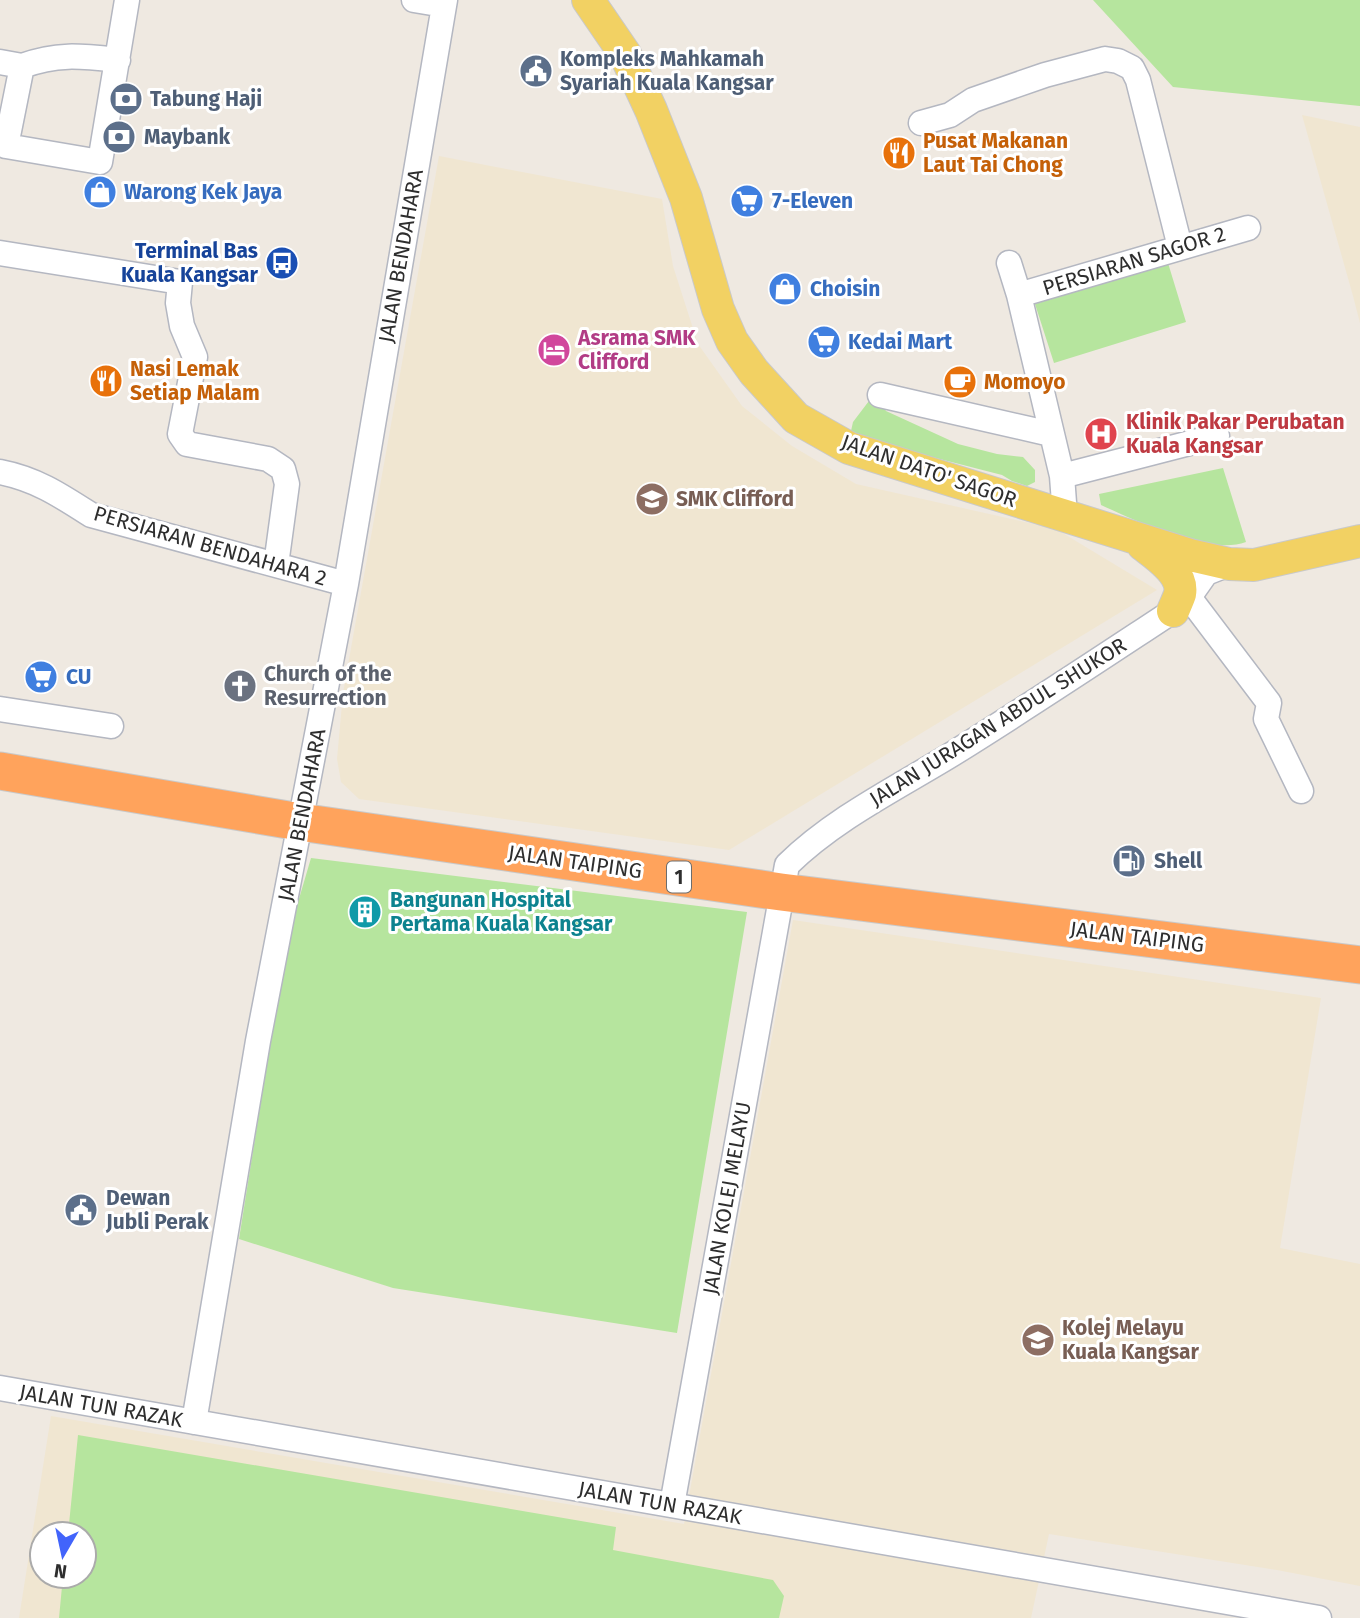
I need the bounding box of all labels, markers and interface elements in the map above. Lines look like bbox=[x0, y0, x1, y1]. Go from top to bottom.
place label: Kompleks Mahkamah Syariah Kuala Kangsar bbox=[560, 46, 774, 96]
public building icon: Kompleks Mahkamah Syariah Kuala Kangsar bbox=[517, 52, 555, 90]
bank icon: Tabung Haji bbox=[107, 80, 145, 118]
place label: Tabung Haji bbox=[150, 86, 262, 112]
bank icon: Maybank bbox=[100, 118, 138, 156]
place label: Maybank bbox=[144, 124, 231, 150]
place label: Pusat Makanan Laut Tai Chong bbox=[923, 128, 1068, 178]
restaurant icon: Pusat Makanan Laut Tai Chong bbox=[880, 134, 918, 172]
street label: JALAN BENDAHARA bbox=[373, 167, 429, 345]
shop icon: Warong Kek Jaya bbox=[81, 173, 119, 211]
place label: Warong Kek Jaya bbox=[124, 179, 282, 205]
supermarket icon: 7-Eleven bbox=[728, 182, 766, 220]
place label: 7-Eleven bbox=[772, 188, 853, 214]
street label: PERSIARAN SAGOR 2 bbox=[1039, 221, 1229, 301]
place label: Terminal Bas Kuala Kangsar bbox=[121, 238, 259, 288]
bus stop icon: Terminal Bas Kuala Kangsar bbox=[263, 244, 301, 282]
shop icon: Choisin bbox=[766, 270, 804, 308]
place label: Choisin bbox=[810, 276, 880, 302]
supermarket icon: Kedai Mart bbox=[805, 323, 843, 361]
place label: Asrama SMK Clifford bbox=[577, 325, 696, 375]
place label: Kedai Mart bbox=[848, 329, 953, 355]
hotel icon: Asrama SMK Clifford bbox=[535, 331, 573, 369]
place label: Nasi Lemak Setiap Malam bbox=[130, 356, 260, 406]
restaurant icon: Nasi Lemak Setiap Malam bbox=[87, 362, 125, 400]
cafe icon: Momoyo bbox=[941, 363, 979, 401]
place label: Momoyo bbox=[984, 369, 1066, 395]
place label: Klinik Pakar Perubatan Kuala Kangsar bbox=[1126, 409, 1345, 459]
hospital icon: Klinik Pakar Perubatan Kuala Kangsar bbox=[1082, 415, 1120, 453]
street label: JALAN DATO' SAGOR bbox=[838, 429, 1020, 513]
school or university icon: SMK Clifford bbox=[633, 480, 671, 518]
place label: SMK Clifford bbox=[676, 486, 794, 512]
street label: PERSIARAN BENDAHARA 2 bbox=[91, 500, 329, 592]
street label: JALAN JURAGAN ABDUL SHUKOR bbox=[865, 632, 1132, 812]
supermarket icon: CU bbox=[22, 658, 60, 696]
place label: Church of the Resurrection bbox=[264, 661, 392, 711]
place label: CU bbox=[66, 664, 92, 690]
church icon: Church of the Resurrection bbox=[221, 667, 259, 705]
street label: JALAN BENDAHARA bbox=[272, 726, 332, 904]
street label: JALAN TAIPING bbox=[506, 840, 644, 884]
fuel station icon: Shell bbox=[1110, 842, 1148, 880]
place label: Shell bbox=[1154, 848, 1203, 874]
road number: 1 bbox=[667, 862, 691, 892]
place label: Bangunan Hospital Pertama Kuala Kangsar bbox=[390, 887, 613, 937]
building icon: Bangunan Hospital Pertama Kuala Kangsar bbox=[346, 893, 384, 931]
street label: JALAN TAIPING bbox=[1068, 916, 1206, 958]
street label: JALAN KOLEJ MELAYU bbox=[697, 1099, 757, 1297]
place label: Dewan Jubli Perak bbox=[105, 1185, 209, 1235]
public building icon: Dewan Jubli Perak bbox=[62, 1191, 100, 1229]
place label: Kolej Melayu Kuala Kangsar bbox=[1062, 1315, 1199, 1365]
school or university icon: Kolej Melayu Kuala Kangsar bbox=[1019, 1321, 1057, 1359]
street label: JALAN TUN RAZAK bbox=[17, 1379, 185, 1433]
street label: JALAN TUN RAZAK bbox=[576, 1476, 744, 1530]
north arrow bbox=[28, 1520, 98, 1590]
text: N bbox=[52, 1559, 68, 1584]

